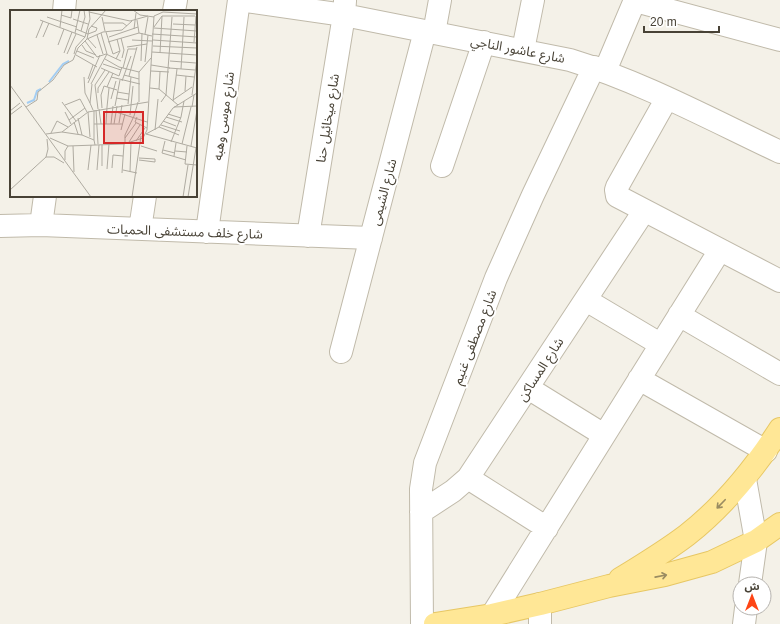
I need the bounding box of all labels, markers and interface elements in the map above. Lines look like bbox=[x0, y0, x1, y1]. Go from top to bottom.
scale bar bbox=[644, 8, 719, 34]
inset map bbox=[10, 10, 197, 197]
text: 20 m bbox=[650, 15, 677, 29]
street label: شارع عاشور الناجي bbox=[469, 33, 566, 69]
street label: شارع موسى وهبه bbox=[210, 71, 240, 162]
street label: شارع ميخائيل حنا bbox=[313, 72, 345, 164]
street label: شارع الشيمى bbox=[367, 157, 402, 228]
street label: شارع خلف مستشفى الحميات bbox=[107, 221, 263, 245]
street label: شارع مصطفى غنيم bbox=[450, 288, 502, 388]
street label: شارع المساكن bbox=[514, 335, 569, 405]
one-way arrow bbox=[716, 499, 726, 509]
one-way arrow bbox=[654, 572, 667, 580]
north arrow bbox=[732, 576, 772, 616]
text: ش bbox=[744, 580, 760, 593]

